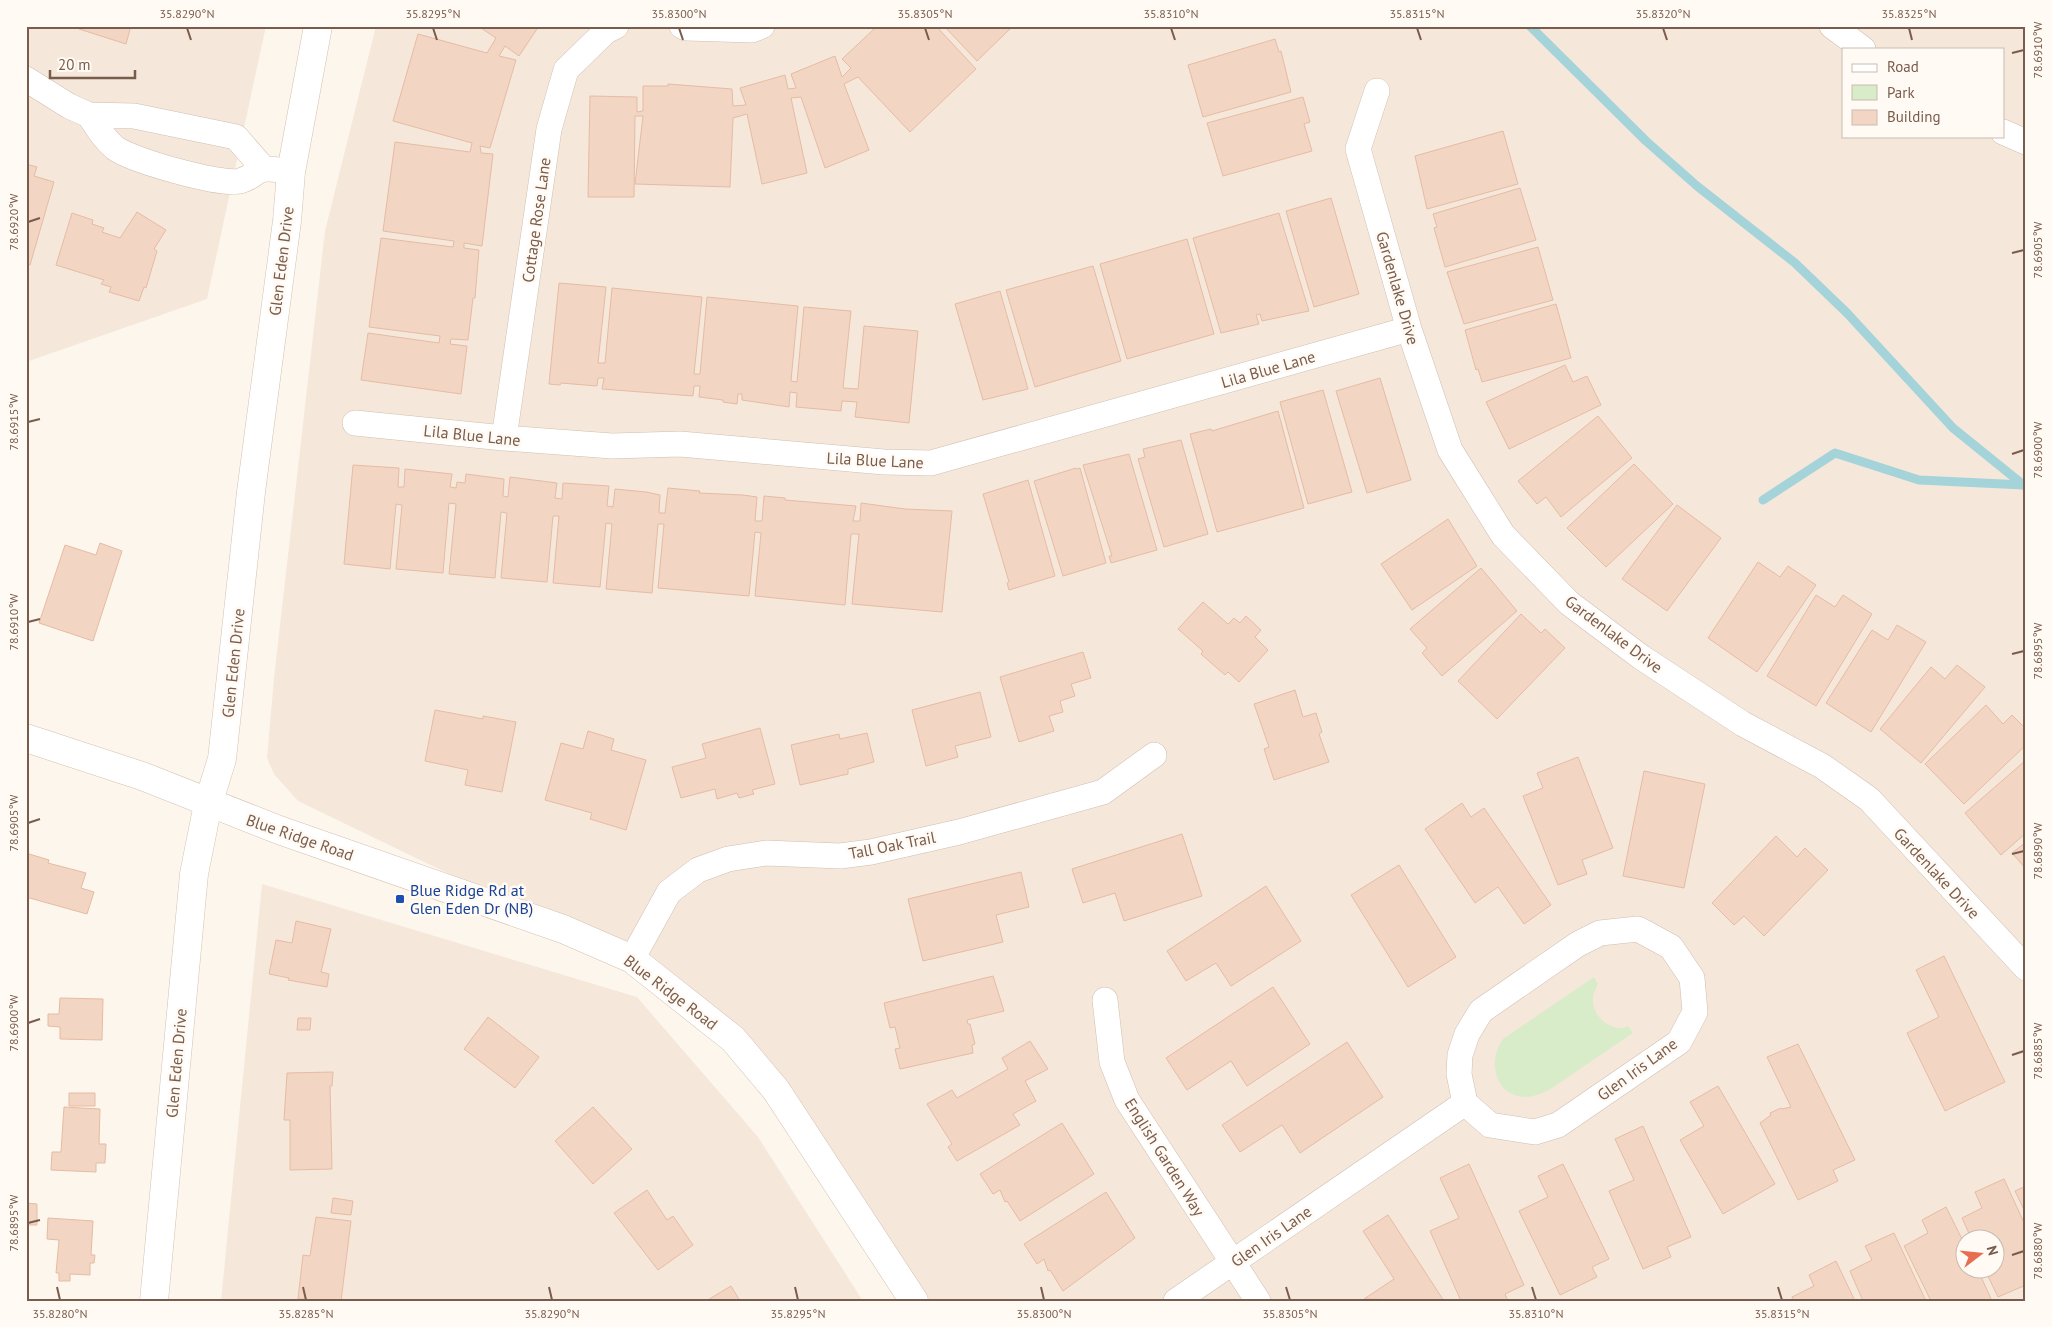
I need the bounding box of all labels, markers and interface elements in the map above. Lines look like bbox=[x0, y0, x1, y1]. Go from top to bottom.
text: 35.8290°N bbox=[160, 6, 214, 21]
text: 35.8295°N bbox=[406, 6, 460, 21]
text: 35.8300°N bbox=[652, 6, 706, 21]
text: 35.8305°N bbox=[898, 6, 952, 21]
text: 35.8310°N bbox=[1144, 6, 1198, 21]
text: 35.8315°N bbox=[1390, 6, 1444, 21]
text: 35.8320°N bbox=[1636, 6, 1690, 21]
text: 35.8325°N bbox=[1882, 6, 1936, 21]
text: 78.6910°W bbox=[2030, 22, 2045, 78]
scale bar bbox=[50, 48, 135, 80]
legend bbox=[1842, 48, 2004, 138]
text: 20 m bbox=[58, 55, 91, 74]
text: Road bbox=[1887, 57, 1919, 76]
text: Park bbox=[1887, 83, 1915, 102]
text: Building bbox=[1887, 107, 1941, 126]
street label: Cottage Rose Lane bbox=[517, 156, 555, 284]
text: 78.6920°W bbox=[6, 194, 21, 250]
street label: Glen Eden Drive bbox=[264, 205, 298, 317]
text: 78.6905°W bbox=[2030, 222, 2045, 278]
street label: Gardenlake Drive bbox=[1372, 229, 1424, 347]
street label: Lila Blue Lane bbox=[1219, 346, 1317, 392]
text: 78.6915°W bbox=[6, 394, 21, 450]
street label: Lila Blue Lane bbox=[423, 420, 521, 450]
text: 78.6900°W bbox=[2030, 422, 2045, 478]
street label: Lila Blue Lane bbox=[826, 447, 924, 473]
street label: Gardenlake Drive bbox=[1561, 591, 1667, 677]
text: 78.6910°W bbox=[6, 594, 21, 650]
street label: Glen Eden Drive bbox=[217, 607, 249, 719]
text: 78.6895°W bbox=[2030, 623, 2045, 679]
text: 78.6905°W bbox=[6, 795, 21, 851]
street label: Blue Ridge Road bbox=[244, 809, 356, 865]
street label: Gardenlake Drive bbox=[1890, 823, 1984, 923]
text: 78.6890°W bbox=[2030, 823, 2045, 879]
street label: Tall Oak Trail bbox=[847, 827, 937, 863]
place label: Blue Ridge Rd at Glen Eden Dr (NB) bbox=[410, 880, 533, 918]
marker: Blue Ridge Rd at Glen Eden Dr (NB) bbox=[394, 893, 406, 905]
street label: Blue Ridge Road bbox=[620, 950, 722, 1034]
text: 78.6900°W bbox=[6, 995, 21, 1051]
street label: Glen Eden Drive bbox=[161, 1007, 191, 1119]
text: 78.6885°W bbox=[2030, 1023, 2045, 1079]
street label: Glen Iris Lane bbox=[1593, 1033, 1681, 1105]
street label: English Garden Way bbox=[1121, 1094, 1210, 1220]
text: 78.6895°W bbox=[6, 1195, 21, 1251]
street label: Glen Iris Lane bbox=[1227, 1201, 1315, 1271]
text: 78.6880°W bbox=[2030, 1223, 2045, 1279]
north arrow bbox=[1954, 1230, 2004, 1280]
text: N bbox=[1983, 1244, 2002, 1257]
text: 35.8280°N bbox=[33, 1306, 87, 1321]
text: 35.8285°N bbox=[279, 1306, 333, 1321]
text: 35.8290°N bbox=[525, 1306, 579, 1321]
text: 35.8295°N bbox=[771, 1306, 825, 1321]
text: 35.8300°N bbox=[1017, 1306, 1071, 1321]
text: 35.8305°N bbox=[1263, 1306, 1317, 1321]
text: 35.8310°N bbox=[1509, 1306, 1563, 1321]
text: 35.8315°N bbox=[1755, 1306, 1809, 1321]

